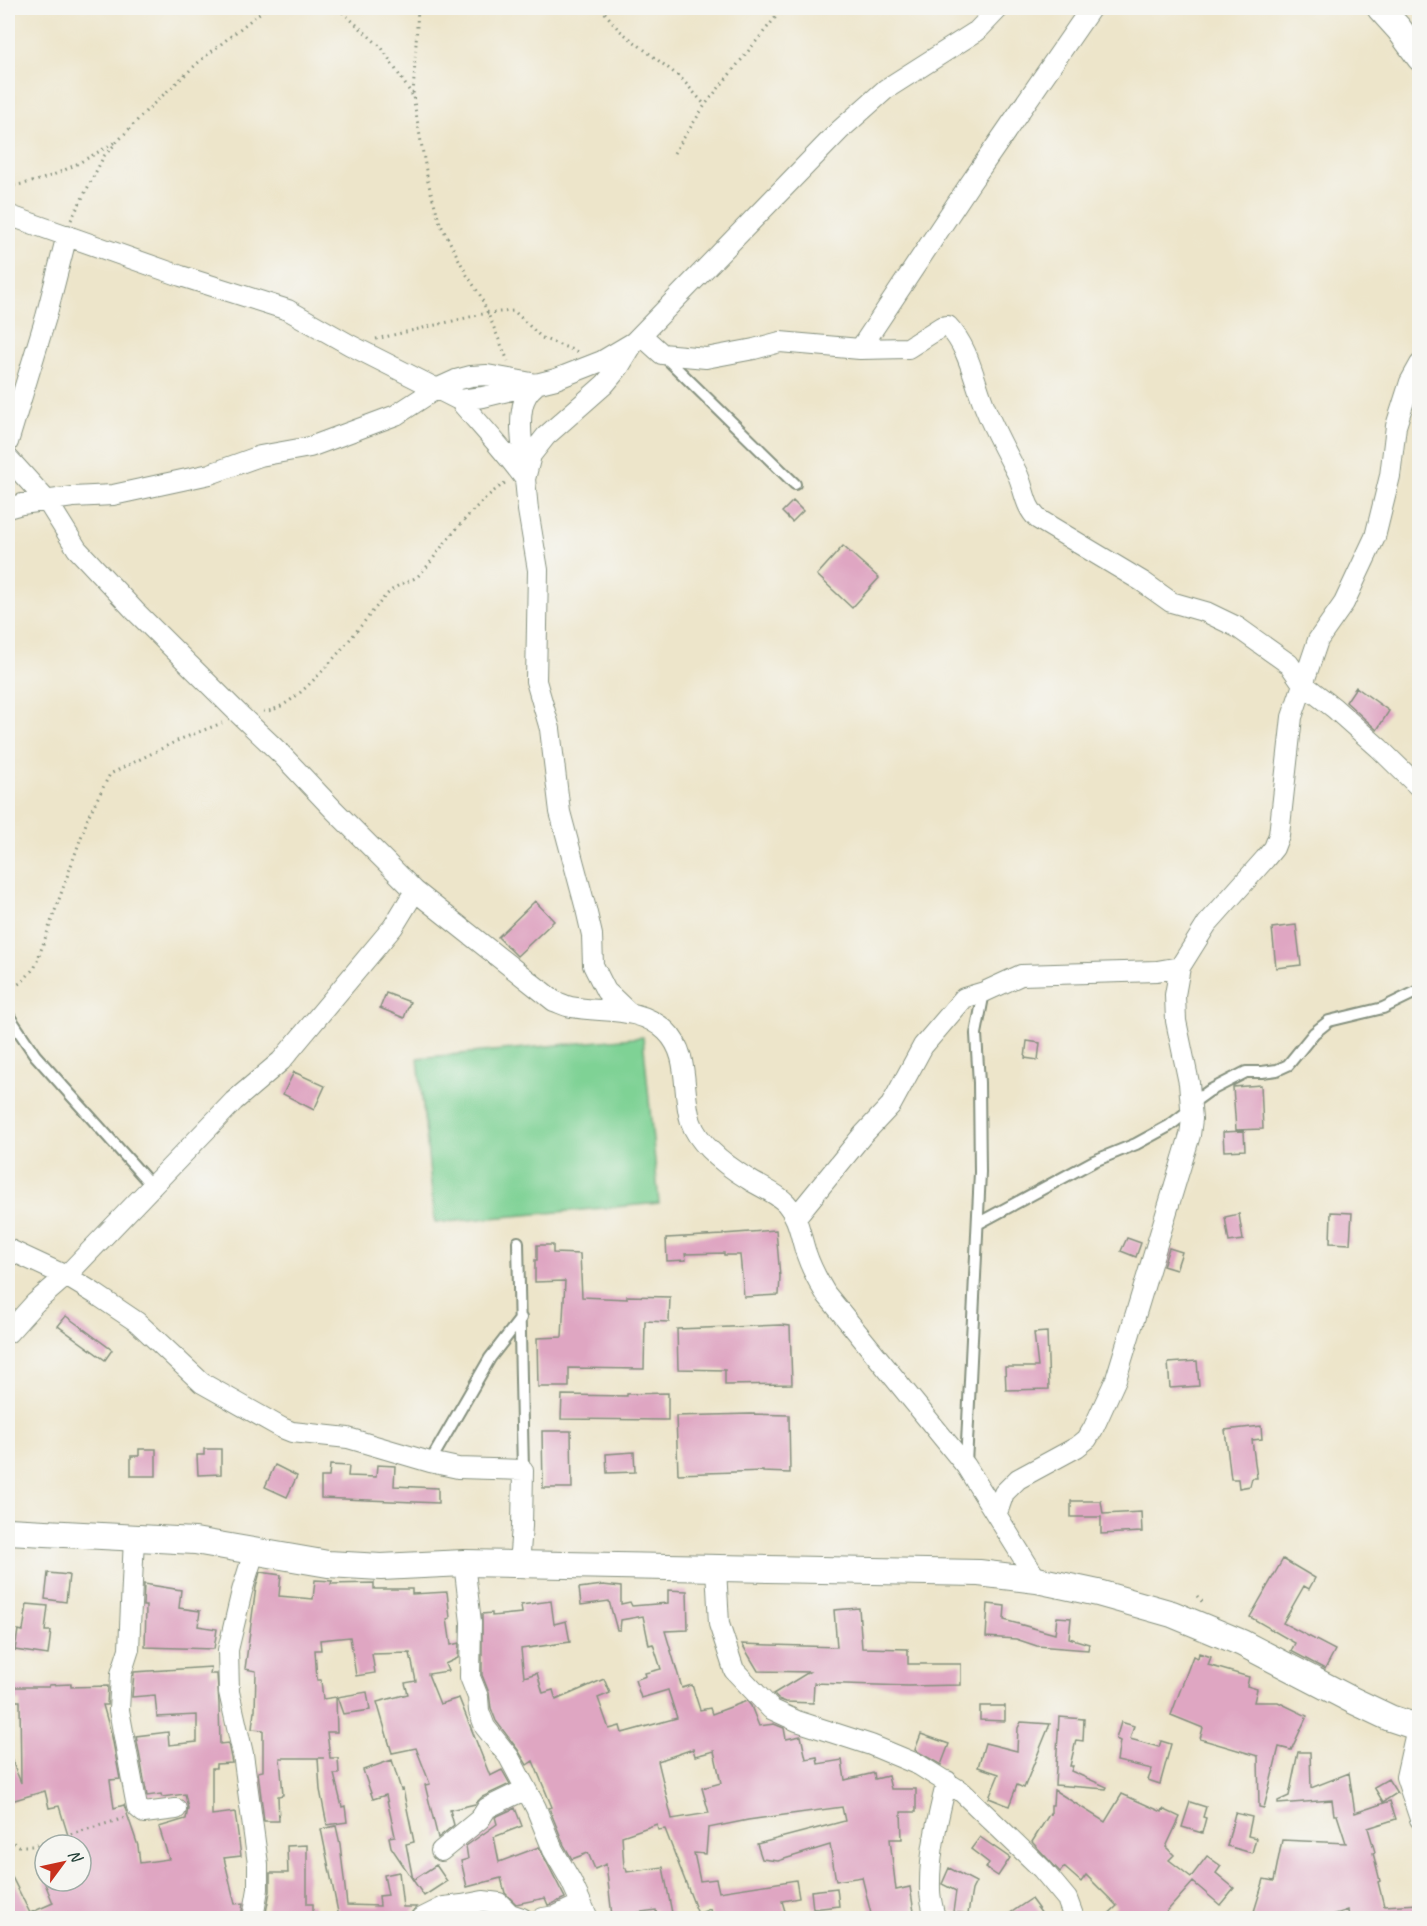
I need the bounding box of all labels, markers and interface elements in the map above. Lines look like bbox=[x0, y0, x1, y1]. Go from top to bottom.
north arrow bbox=[33, 1833, 93, 1893]
text: N bbox=[64, 1846, 88, 1868]

